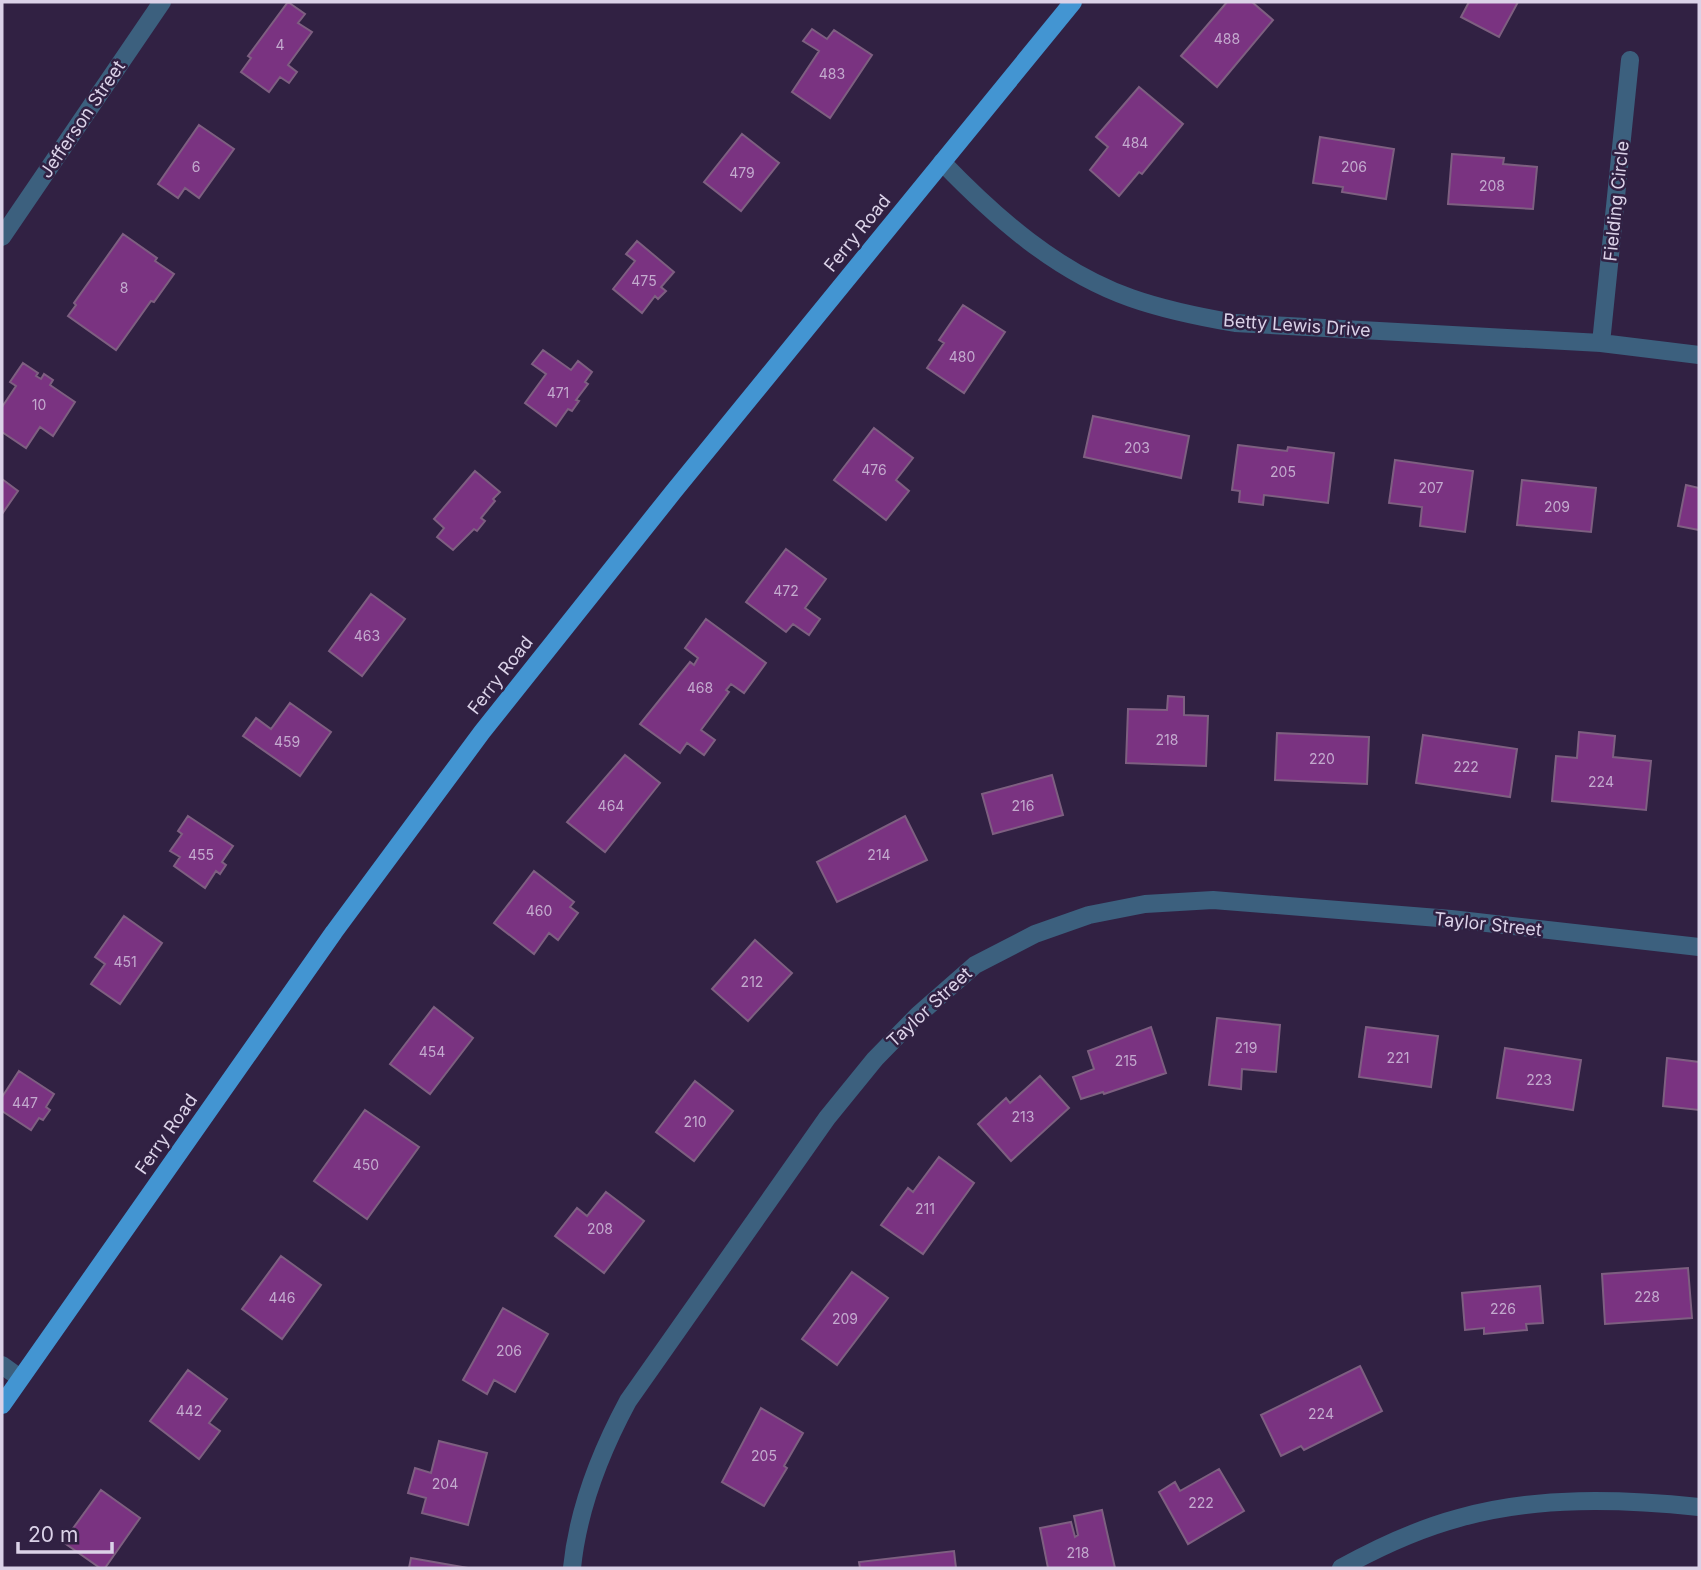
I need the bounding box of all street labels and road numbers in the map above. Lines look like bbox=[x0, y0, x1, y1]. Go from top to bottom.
street label: Jefferson Street bbox=[35, 56, 129, 182]
street label: Fielding Circle bbox=[1599, 140, 1633, 262]
street label: Ferry Road bbox=[820, 190, 894, 276]
street label: Betty Lewis Drive bbox=[1223, 309, 1371, 341]
street label: Ferry Road bbox=[463, 632, 537, 718]
street label: Taylor Street bbox=[1433, 908, 1543, 940]
street label: Taylor Street bbox=[882, 962, 976, 1052]
street label: Ferry Road bbox=[131, 1090, 201, 1178]

